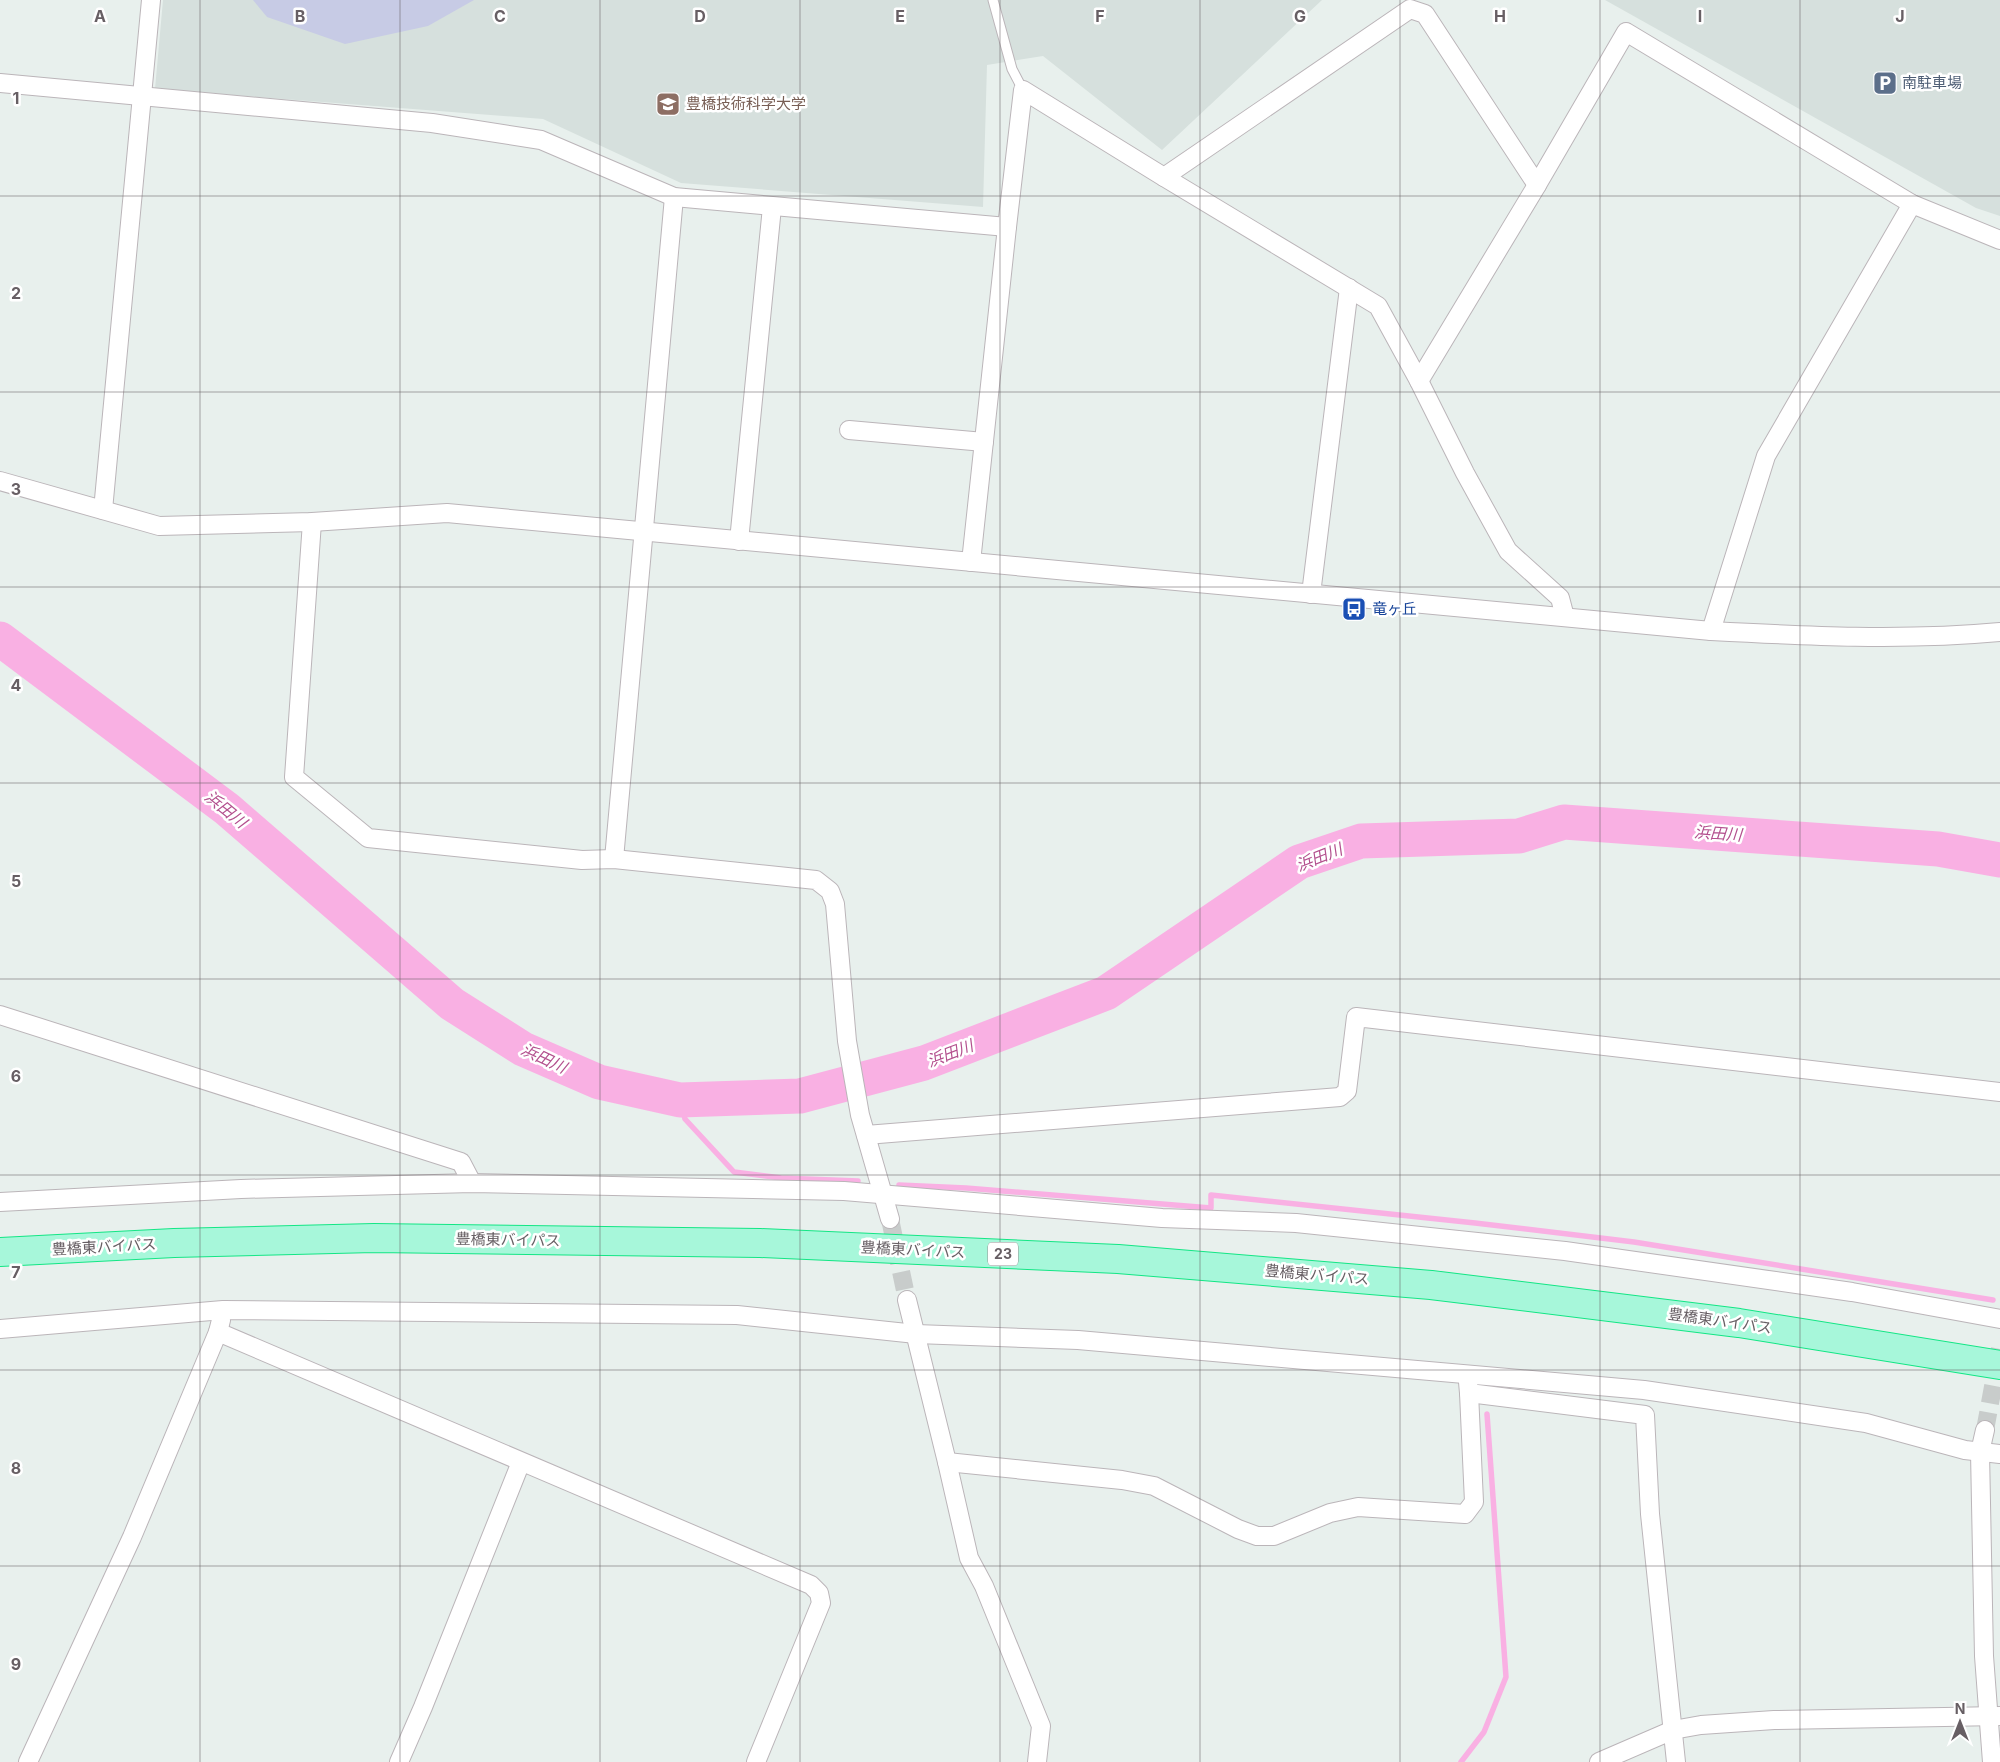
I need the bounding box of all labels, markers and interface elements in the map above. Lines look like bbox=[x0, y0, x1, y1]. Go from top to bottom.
text: A bbox=[94, 6, 106, 26]
text: B bbox=[295, 6, 305, 26]
text: C bbox=[494, 6, 506, 26]
text: D bbox=[694, 6, 706, 26]
text: E bbox=[895, 6, 905, 26]
text: F bbox=[1095, 6, 1105, 26]
text: G bbox=[1294, 6, 1306, 26]
text: H bbox=[1494, 6, 1506, 26]
text: I bbox=[1698, 6, 1702, 26]
text: J bbox=[1895, 6, 1905, 26]
parking icon: 南駐車場 bbox=[1872, 70, 1898, 96]
place label: 南駐車場 bbox=[1902, 73, 1962, 92]
text: 1 bbox=[13, 88, 19, 108]
school or university icon: 豊橋技術科学大学 bbox=[655, 91, 681, 117]
place label: 豊橋技術科学大学 bbox=[686, 94, 806, 113]
text: 2 bbox=[11, 283, 21, 303]
text: 3 bbox=[11, 479, 21, 499]
bus stop icon: 竜ヶ丘 bbox=[1341, 596, 1367, 622]
place label: 竜ヶ丘 bbox=[1372, 599, 1417, 618]
text: 4 bbox=[11, 675, 22, 695]
water label: 浜田川 bbox=[201, 786, 252, 833]
water label: 浜田川 bbox=[1693, 821, 1745, 845]
water label: 浜田川 bbox=[1293, 838, 1347, 875]
text: 5 bbox=[11, 871, 21, 891]
water label: 浜田川 bbox=[924, 1034, 978, 1071]
water label: 浜田川 bbox=[518, 1039, 572, 1078]
text: 6 bbox=[11, 1066, 21, 1086]
street label: 豊橋東バイパス bbox=[455, 1229, 561, 1250]
street label: 豊橋東バイパス bbox=[51, 1234, 157, 1259]
street label: 豊橋東バイパス bbox=[860, 1237, 966, 1262]
road number: 23 bbox=[988, 1242, 1018, 1266]
street label: 豊橋東バイパス bbox=[1264, 1260, 1370, 1289]
text: 7 bbox=[11, 1262, 21, 1282]
street label: 豊橋東バイパス bbox=[1667, 1304, 1773, 1337]
text: 8 bbox=[11, 1458, 21, 1478]
text: 9 bbox=[11, 1654, 21, 1674]
north arrow bbox=[1935, 1697, 1985, 1747]
text: N bbox=[1955, 1700, 1965, 1717]

